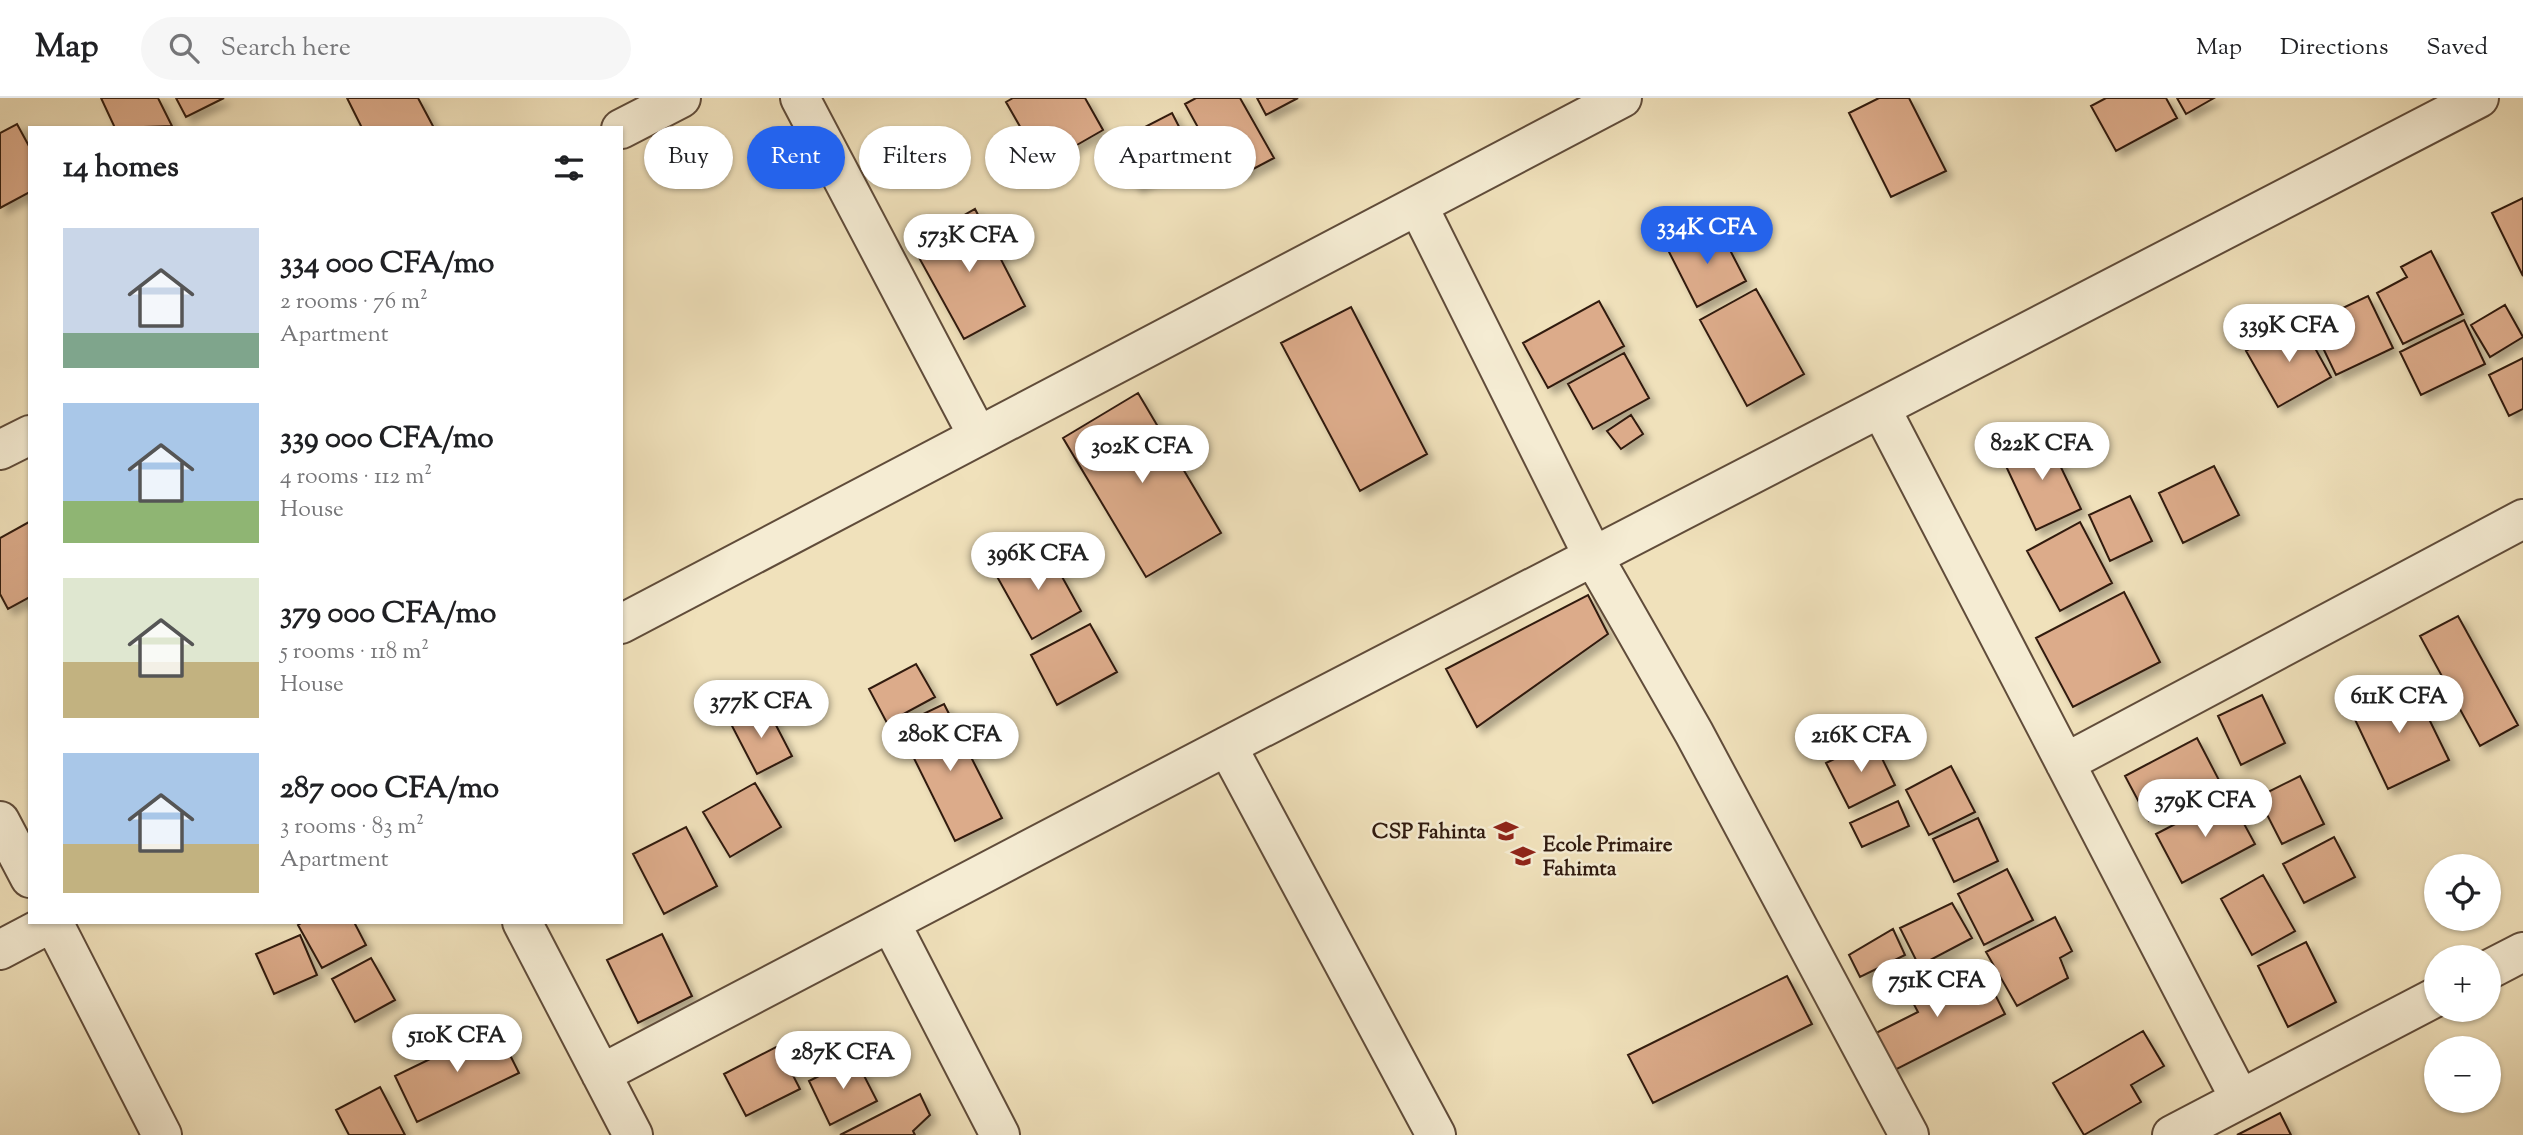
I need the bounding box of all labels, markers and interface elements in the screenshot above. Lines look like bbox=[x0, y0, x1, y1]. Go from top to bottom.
search box bbox=[141, 17, 631, 80]
text: Map bbox=[35, 24, 99, 72]
icon: search bbox=[165, 29, 203, 67]
text: Search here bbox=[221, 30, 351, 67]
text: Map bbox=[2196, 31, 2242, 65]
text: Directions bbox=[2280, 31, 2388, 65]
text: Saved bbox=[2426, 31, 2488, 65]
chip: Buy bbox=[644, 126, 733, 189]
chip: Rent bbox=[747, 126, 845, 189]
chip: Filters bbox=[859, 126, 971, 189]
chip: New bbox=[985, 126, 1080, 189]
chip: Apartment bbox=[1094, 126, 1256, 189]
text: 14 homes bbox=[63, 147, 179, 190]
icon: filters bbox=[550, 149, 588, 187]
pin: 334K CFA bbox=[1635, 206, 1779, 266]
text: 334K CFA bbox=[1657, 212, 1757, 245]
pin: 573K CFA bbox=[897, 214, 1041, 274]
text: 573K CFA bbox=[920, 220, 1018, 253]
text: 334 000 CFA/mo bbox=[280, 243, 495, 286]
icon: home bbox=[119, 256, 203, 340]
text: 2 rooms · 76 m² bbox=[280, 286, 428, 319]
pin: 339K CFA bbox=[2217, 304, 2361, 364]
text: 339K CFA bbox=[2239, 310, 2339, 343]
text: Apartment bbox=[280, 319, 389, 352]
text: 339 000 CFA/mo bbox=[280, 418, 494, 461]
pin: 822K CFA bbox=[1970, 422, 2114, 482]
pin: 302K CFA bbox=[1070, 426, 1214, 485]
text: 822K CFA bbox=[1991, 428, 2093, 461]
icon: home bbox=[119, 431, 203, 515]
text: 302K CFA bbox=[1091, 431, 1193, 464]
text: 4 rooms · 112 m² bbox=[280, 461, 432, 494]
text: House bbox=[280, 494, 344, 527]
pin: 396K CFA bbox=[966, 532, 1110, 592]
text: 396K CFA bbox=[987, 538, 1089, 571]
text: 379 000 CFA/mo bbox=[280, 593, 496, 636]
icon: home bbox=[119, 606, 203, 690]
text: 5 rooms · 118 m² bbox=[280, 636, 429, 669]
text: House bbox=[280, 669, 344, 702]
pin: 611K CFA bbox=[2327, 676, 2471, 735]
pin: 377K CFA bbox=[689, 680, 833, 740]
text: 611K CFA bbox=[2350, 681, 2448, 714]
text: 377K CFA bbox=[710, 686, 812, 719]
pin: 280K CFA bbox=[878, 714, 1022, 773]
pin: 216K CFA bbox=[1789, 714, 1933, 774]
text: 280K CFA bbox=[898, 719, 1002, 752]
text: 216K CFA bbox=[1811, 720, 1911, 753]
text: 287 000 CFA/mo bbox=[280, 768, 499, 811]
pin: 379K CFA bbox=[2133, 780, 2277, 839]
icon: home bbox=[119, 781, 203, 865]
text: 379K CFA bbox=[2154, 785, 2256, 818]
text: 3 rooms · 83 m² bbox=[280, 811, 424, 844]
school or university icon: CSP Fahinta bbox=[1492, 817, 1520, 845]
place label: CSP Fahinta bbox=[1372, 818, 1486, 848]
place label: Ecole Primaire Fahimta bbox=[1543, 831, 1673, 885]
school or university icon: Ecole Primaire Fahimta bbox=[1509, 842, 1537, 870]
text: Apartment bbox=[280, 844, 389, 877]
map controls bbox=[2424, 854, 2501, 1113]
button: locate bbox=[2424, 854, 2501, 931]
button: + bbox=[2424, 945, 2501, 1022]
pin: 751K CFA bbox=[1865, 960, 2009, 1019]
text: 751K CFA bbox=[1888, 965, 1986, 998]
pin: 510K CFA bbox=[385, 1014, 529, 1074]
text: 510K CFA bbox=[408, 1020, 506, 1053]
pin: 287K CFA bbox=[771, 1032, 915, 1091]
button: − bbox=[2424, 1036, 2501, 1113]
text: 287K CFA bbox=[791, 1037, 895, 1070]

